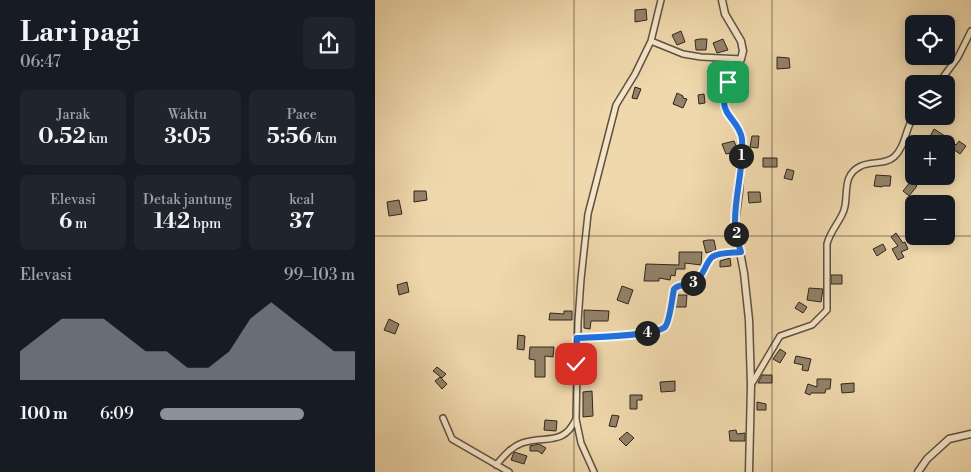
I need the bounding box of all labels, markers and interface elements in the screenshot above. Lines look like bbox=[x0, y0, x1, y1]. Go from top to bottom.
text: Lari pagi bbox=[20, 15, 140, 50]
map controls bbox=[905, 15, 955, 245]
button: locate bbox=[905, 15, 955, 65]
button: share bbox=[303, 17, 355, 69]
text: 06:47 bbox=[20, 52, 61, 72]
pin bbox=[707, 61, 749, 103]
icon: arrive bbox=[714, 68, 742, 96]
button: layers bbox=[905, 75, 955, 125]
text: Jarak bbox=[56, 106, 90, 124]
text: Waktu bbox=[168, 106, 207, 124]
text: Pace bbox=[287, 106, 317, 124]
text: 0.52 bbox=[38, 124, 86, 150]
text: 3:05 bbox=[164, 124, 211, 150]
text: 5:56 bbox=[267, 124, 312, 150]
text: km bbox=[86, 130, 108, 148]
text: /km bbox=[312, 130, 337, 148]
button: + bbox=[905, 135, 955, 185]
pin: 1 bbox=[729, 144, 753, 168]
text: 1 bbox=[738, 147, 745, 165]
text: Elevasi bbox=[50, 191, 96, 209]
text: Detak jantung bbox=[143, 191, 232, 209]
text: kcal bbox=[289, 191, 315, 209]
button: − bbox=[905, 195, 955, 245]
text: 6 bbox=[59, 209, 72, 235]
text: 142 bbox=[154, 209, 190, 235]
text: 37 bbox=[290, 209, 314, 235]
text: m bbox=[72, 215, 87, 233]
text: bpm bbox=[190, 215, 221, 233]
pin: 2 bbox=[723, 222, 749, 246]
text: 2 bbox=[732, 225, 741, 243]
text: Elevasi bbox=[20, 265, 72, 285]
text: 99–103 m bbox=[284, 265, 355, 285]
pin: 3 bbox=[681, 270, 705, 296]
text: 3 bbox=[689, 274, 698, 292]
pin: 4 bbox=[635, 320, 659, 346]
text: 4 bbox=[643, 324, 652, 342]
pin bbox=[555, 343, 597, 385]
icon: check bbox=[562, 350, 590, 378]
text: 100 m bbox=[20, 404, 68, 424]
text: 6:09 bbox=[100, 404, 134, 424]

